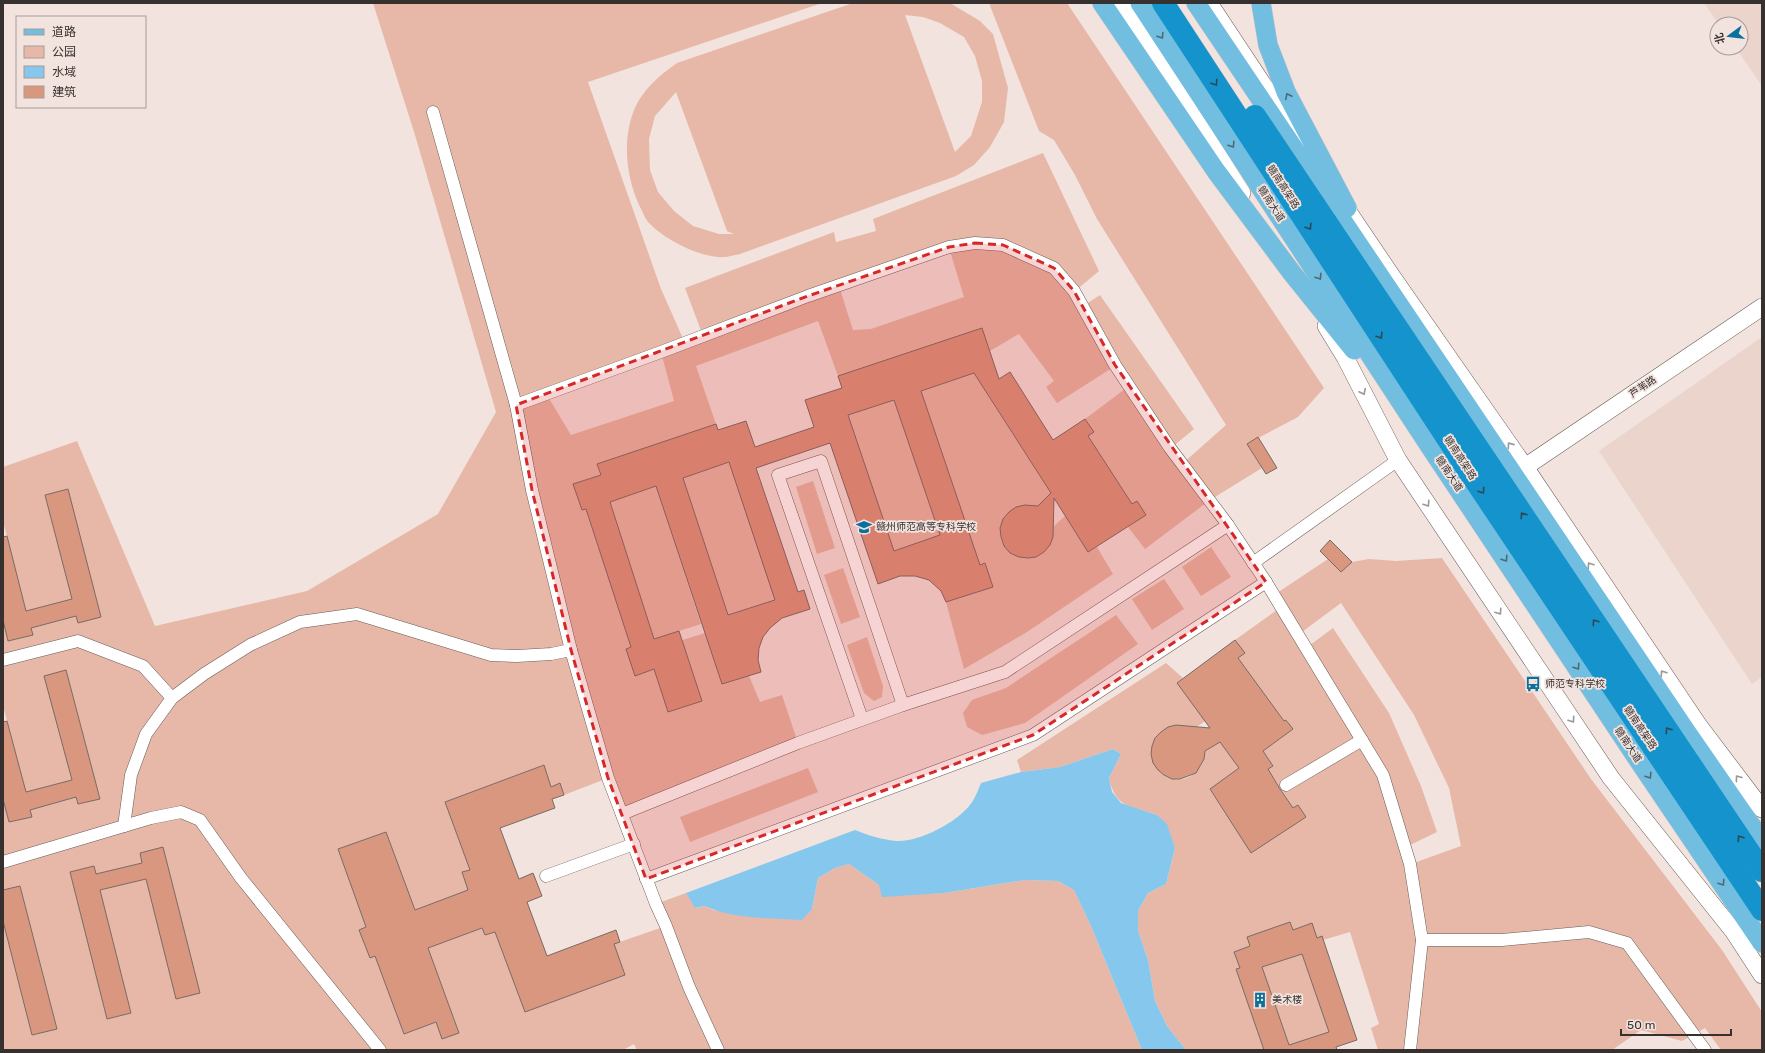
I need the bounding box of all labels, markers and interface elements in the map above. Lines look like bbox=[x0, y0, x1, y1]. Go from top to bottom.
legend bbox=[16, 16, 146, 108]
north arrow bbox=[1709, 16, 1749, 56]
text: 道路 bbox=[52, 25, 76, 39]
text: 北 bbox=[1712, 31, 1728, 45]
one-way arrow bbox=[1156, 32, 1164, 39]
text: 公园 bbox=[52, 45, 76, 59]
text: 水域 bbox=[52, 65, 76, 79]
one-way arrow bbox=[1210, 78, 1217, 85]
text: 建筑 bbox=[52, 85, 76, 99]
one-way arrow bbox=[1285, 93, 1293, 101]
one-way arrow bbox=[1227, 141, 1235, 148]
street label: 赣南高架路 bbox=[1264, 163, 1302, 211]
street label: 赣南大道 bbox=[1255, 184, 1287, 224]
one-way arrow bbox=[1304, 223, 1312, 230]
one-way arrow bbox=[1314, 273, 1322, 280]
one-way arrow bbox=[1375, 331, 1382, 338]
street label: 芦苇路 bbox=[1627, 374, 1659, 400]
one-way arrow bbox=[1358, 387, 1366, 395]
street label: 赣南高架路 bbox=[1441, 434, 1479, 482]
one-way arrow bbox=[1508, 443, 1515, 450]
street label: 赣南大道 bbox=[1433, 454, 1465, 494]
one-way arrow bbox=[1477, 487, 1485, 494]
one-way arrow bbox=[1422, 500, 1430, 507]
one-way arrow bbox=[1521, 512, 1528, 519]
school or university icon: 赣州师范高等专科学校 bbox=[855, 518, 873, 536]
place label: 赣州师范高等专科学校 bbox=[876, 521, 976, 533]
one-way arrow bbox=[1500, 555, 1508, 562]
one-way arrow bbox=[1587, 562, 1595, 569]
one-way arrow bbox=[1495, 608, 1502, 615]
one-way arrow bbox=[1593, 620, 1600, 627]
one-way arrow bbox=[1572, 663, 1579, 670]
one-way arrow bbox=[1660, 670, 1667, 677]
bus stop icon: 师范专科学校 bbox=[1524, 675, 1542, 693]
place label: 师范专科学校 bbox=[1545, 678, 1605, 690]
street label: 赣南高架路 bbox=[1621, 704, 1659, 752]
one-way arrow bbox=[1567, 716, 1575, 723]
street label: 赣南大道 bbox=[1612, 725, 1644, 765]
one-way arrow bbox=[1665, 727, 1673, 734]
one-way arrow bbox=[1644, 771, 1651, 778]
one-way arrow bbox=[1736, 776, 1743, 783]
one-way arrow bbox=[1737, 835, 1745, 842]
one-way arrow bbox=[1717, 879, 1724, 886]
building icon: 美术楼 bbox=[1251, 991, 1269, 1009]
place label: 美术楼 bbox=[1272, 994, 1302, 1006]
scale bar bbox=[1621, 1011, 1731, 1037]
text: 50 m bbox=[1627, 1018, 1655, 1032]

